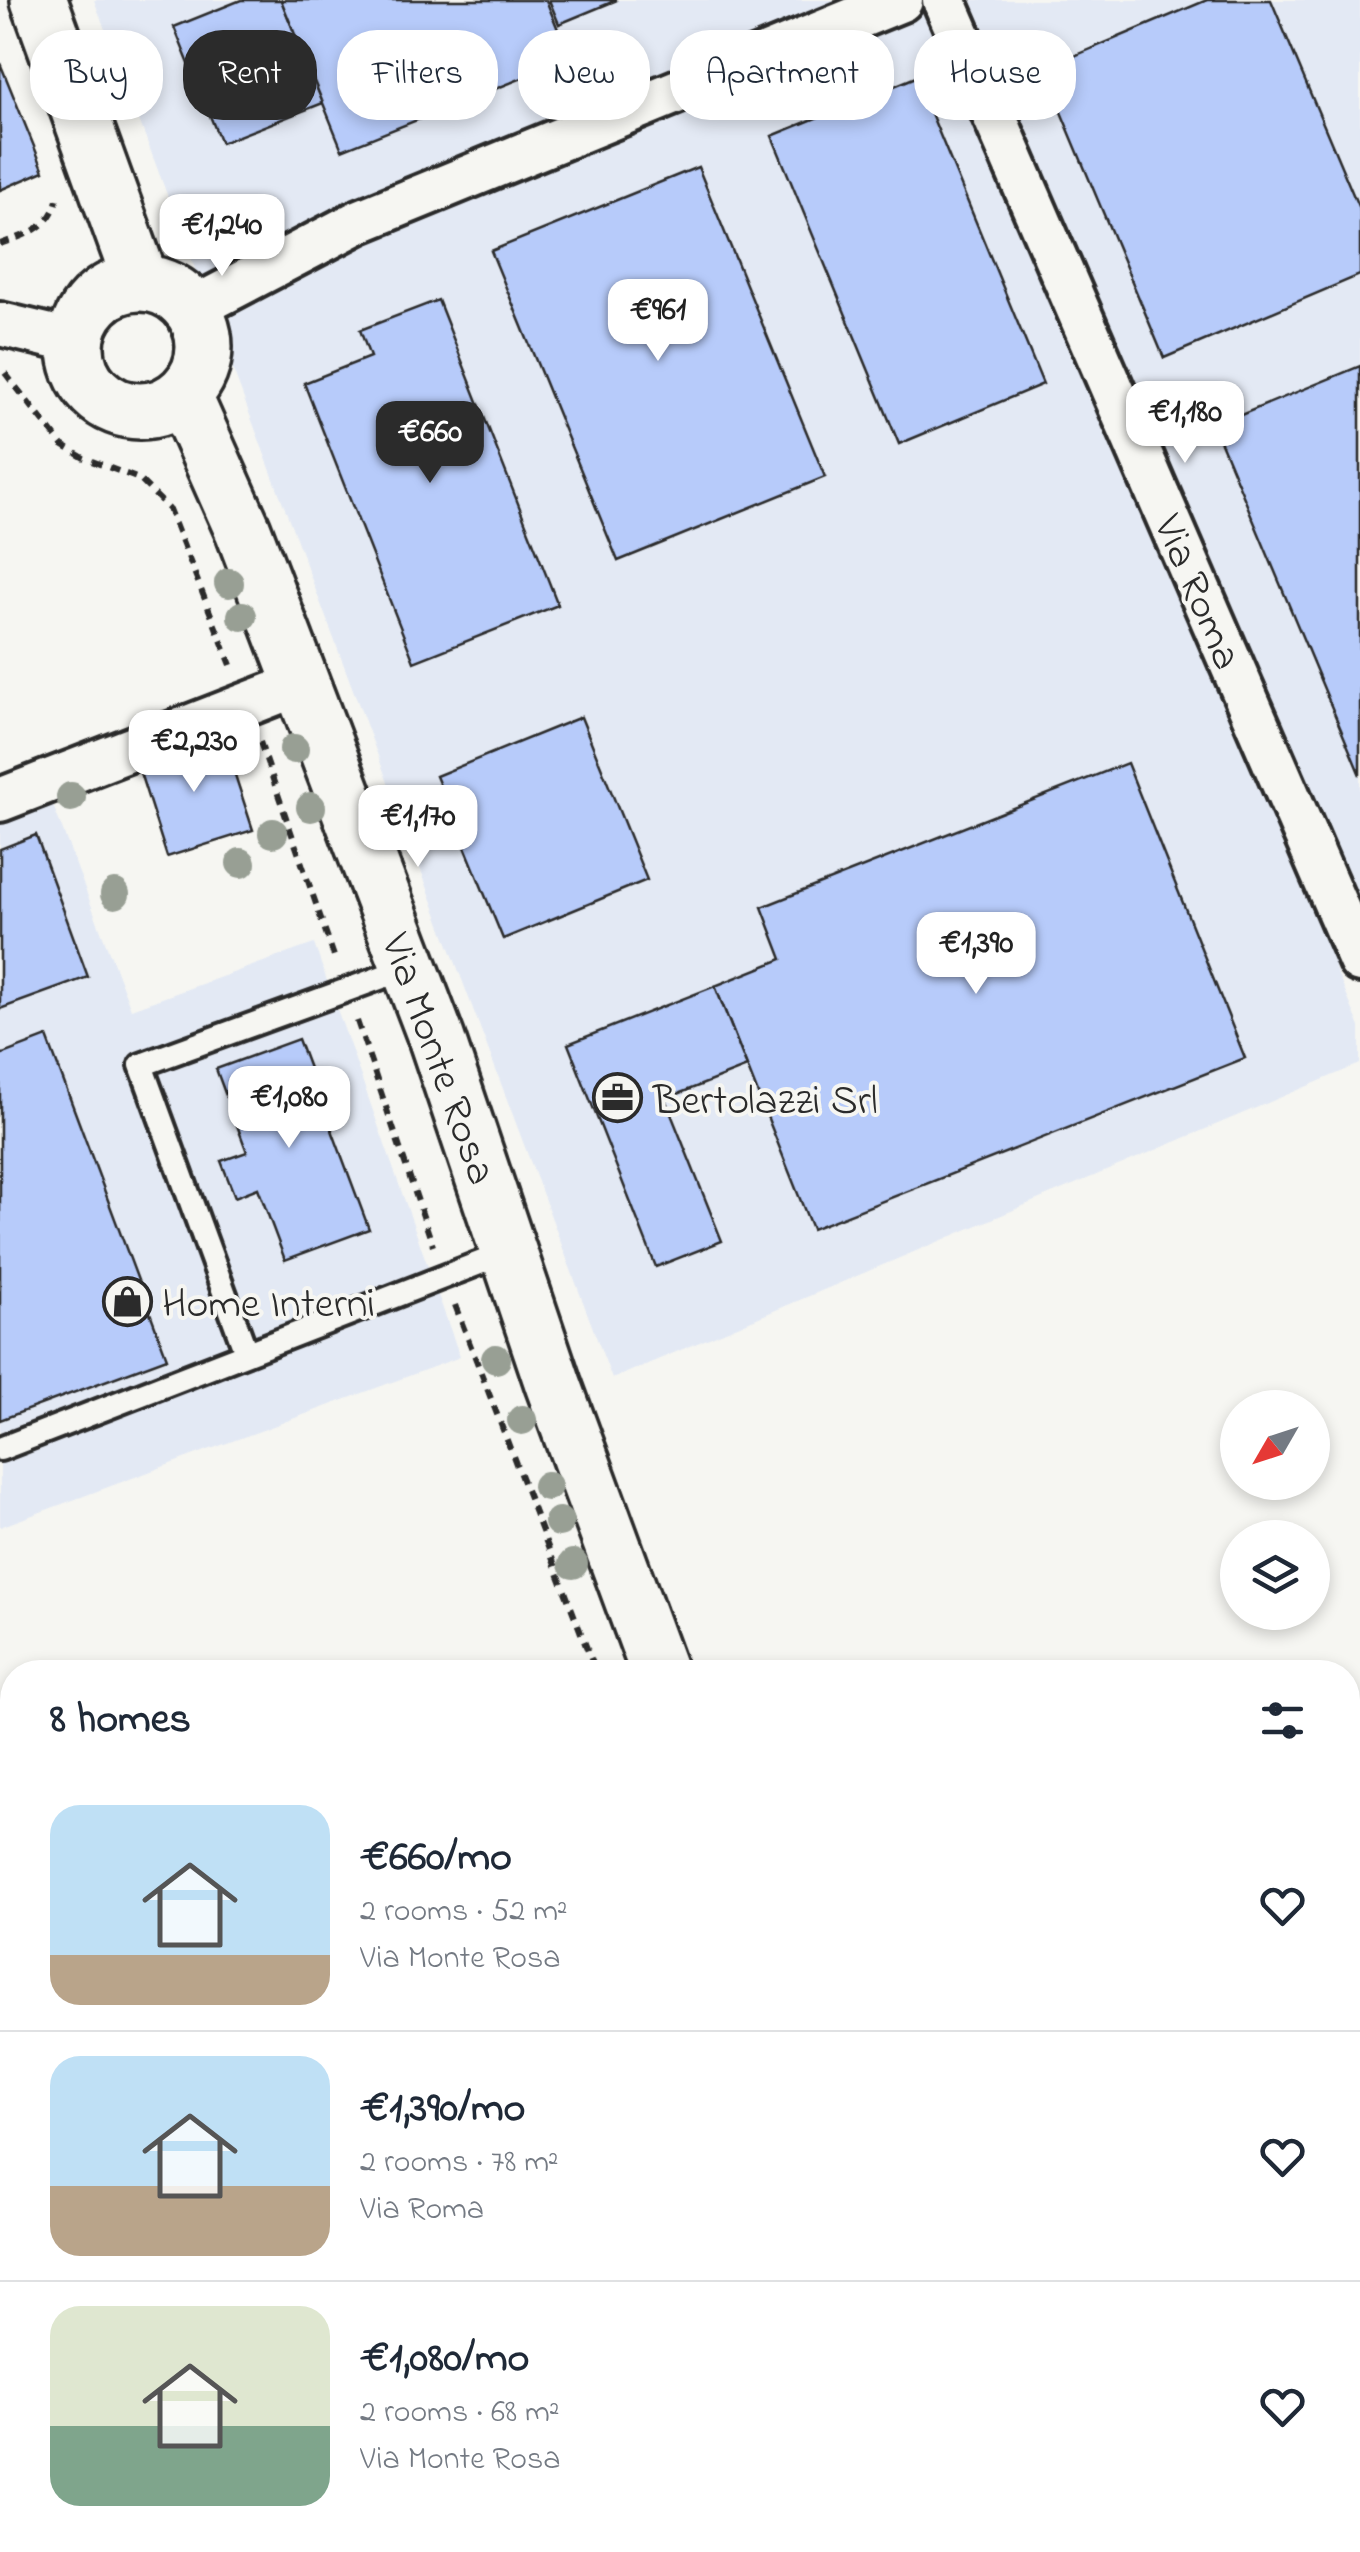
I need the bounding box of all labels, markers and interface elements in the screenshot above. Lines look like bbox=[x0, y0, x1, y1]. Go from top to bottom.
chip: Buy bbox=[30, 30, 163, 120]
chip: Rent bbox=[183, 30, 317, 120]
chip: Filters bbox=[337, 30, 498, 120]
chip: New bbox=[518, 30, 650, 120]
chip: Apartment bbox=[670, 30, 894, 120]
chip: House bbox=[914, 30, 1076, 120]
pin: €1,240 bbox=[141, 194, 303, 279]
text: €1,240 bbox=[182, 203, 262, 250]
pin: €961 bbox=[599, 279, 717, 364]
text: €961 bbox=[630, 288, 686, 335]
pin: €1,180 bbox=[1104, 381, 1266, 466]
text: €1,180 bbox=[1148, 390, 1222, 437]
pin: €660 bbox=[371, 401, 489, 486]
text: €660 bbox=[398, 410, 462, 457]
street label: Via Roma bbox=[1136, 505, 1256, 680]
pin: €2,230 bbox=[113, 710, 275, 795]
text: €2,230 bbox=[151, 719, 237, 766]
pin: €1,170 bbox=[337, 785, 499, 870]
text: €1,170 bbox=[380, 794, 456, 841]
pin: €1,390 bbox=[895, 912, 1057, 997]
text: €1,390 bbox=[939, 921, 1013, 968]
street label: Via Monte Rosa bbox=[363, 925, 510, 1194]
pin: €1,080 bbox=[208, 1066, 370, 1151]
office icon: Bertolazzi Srl bbox=[592, 1072, 644, 1124]
place label: Bertolazzi Srl bbox=[652, 1072, 878, 1133]
text: €1,080 bbox=[250, 1075, 328, 1122]
shop icon: Home Interni bbox=[101, 1275, 153, 1327]
place label: Home Interni bbox=[162, 1275, 375, 1336]
north arrow bbox=[1220, 1390, 1330, 1500]
map controls bbox=[1220, 1390, 1330, 1630]
button: layers bbox=[1220, 1520, 1330, 1630]
text: 8 homes bbox=[50, 1690, 191, 1751]
icon: filters bbox=[1255, 1693, 1310, 1748]
text: €660/mo bbox=[360, 1828, 512, 1889]
icon: home bbox=[130, 1845, 250, 1965]
icon: heart bbox=[1255, 1878, 1310, 1933]
text: 2 rooms · 52 m² bbox=[360, 1889, 568, 1936]
text: Via Monte Rosa bbox=[360, 1936, 561, 1983]
text: €1,390/mo bbox=[360, 2079, 525, 2140]
icon: home bbox=[130, 2096, 250, 2216]
icon: heart bbox=[1255, 2129, 1310, 2184]
text: 2 rooms · 78 m² bbox=[360, 2140, 559, 2187]
text: Via Roma bbox=[360, 2187, 484, 2234]
text: €1,080/mo bbox=[360, 2329, 529, 2390]
icon: home bbox=[130, 2346, 250, 2466]
icon: heart bbox=[1255, 2379, 1310, 2434]
text: 2 rooms · 68 m² bbox=[360, 2390, 559, 2437]
text: Via Monte Rosa bbox=[360, 2437, 561, 2484]

